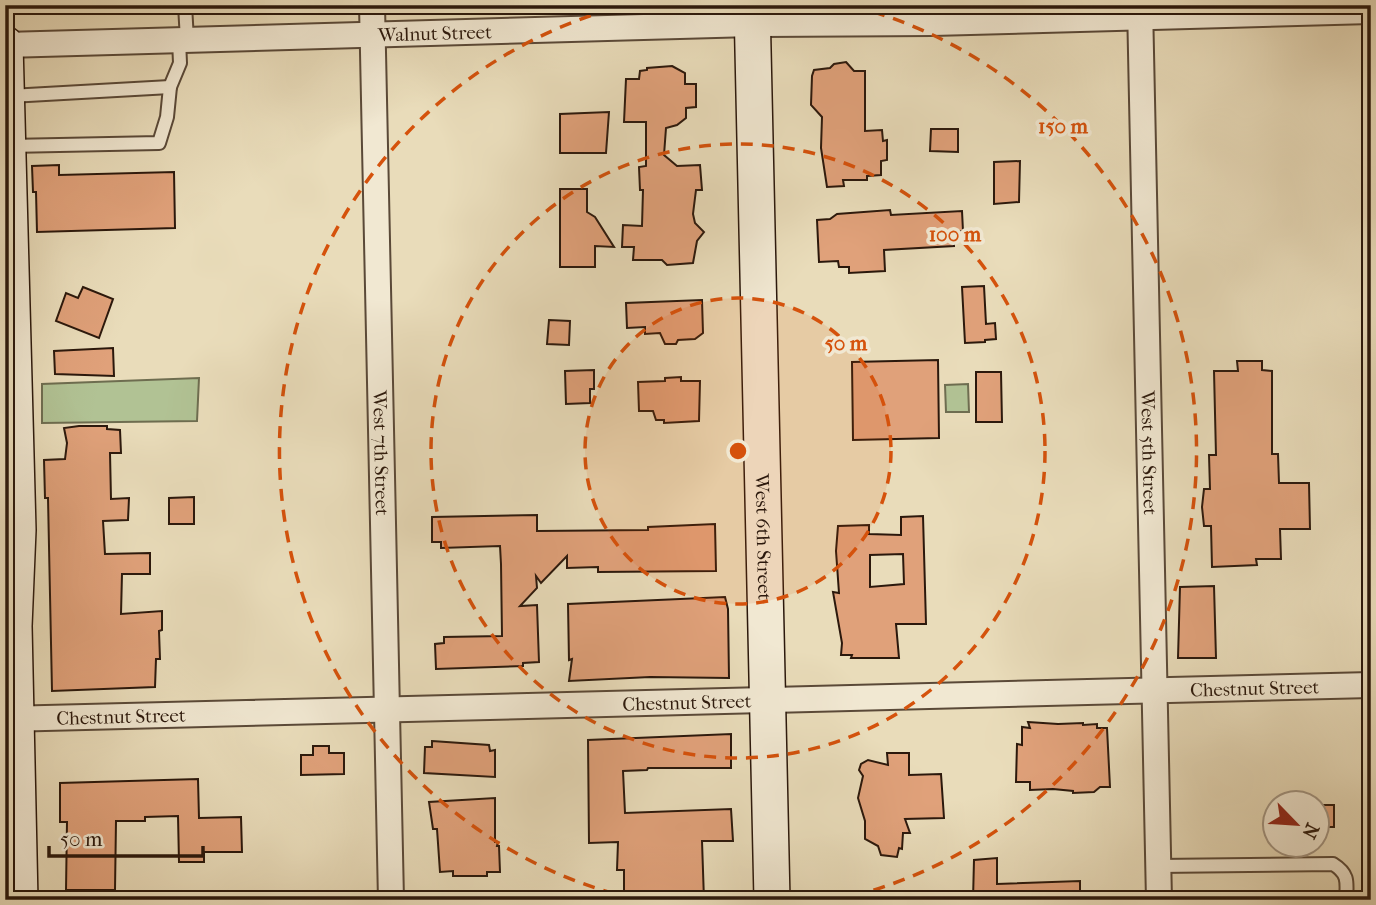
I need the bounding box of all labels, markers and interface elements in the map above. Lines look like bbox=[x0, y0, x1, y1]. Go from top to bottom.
street label: Walnut Street bbox=[377, 21, 492, 47]
text: 150 m bbox=[1038, 114, 1089, 138]
text: 100 m bbox=[929, 222, 982, 246]
text: 50 m bbox=[825, 331, 868, 355]
street label: West 7th Street bbox=[368, 389, 393, 516]
street label: West 5th Street bbox=[1136, 389, 1161, 516]
centre of rings bbox=[726, 439, 750, 463]
street label: West 6th Street bbox=[750, 472, 775, 601]
street label: Chestnut Street bbox=[1190, 676, 1320, 702]
street label: Chestnut Street bbox=[622, 690, 752, 716]
street label: Chestnut Street bbox=[56, 705, 186, 730]
north arrow bbox=[1260, 790, 1330, 860]
scale bar bbox=[49, 814, 203, 858]
text: N bbox=[1297, 820, 1324, 842]
text: 50 m bbox=[60, 827, 103, 851]

